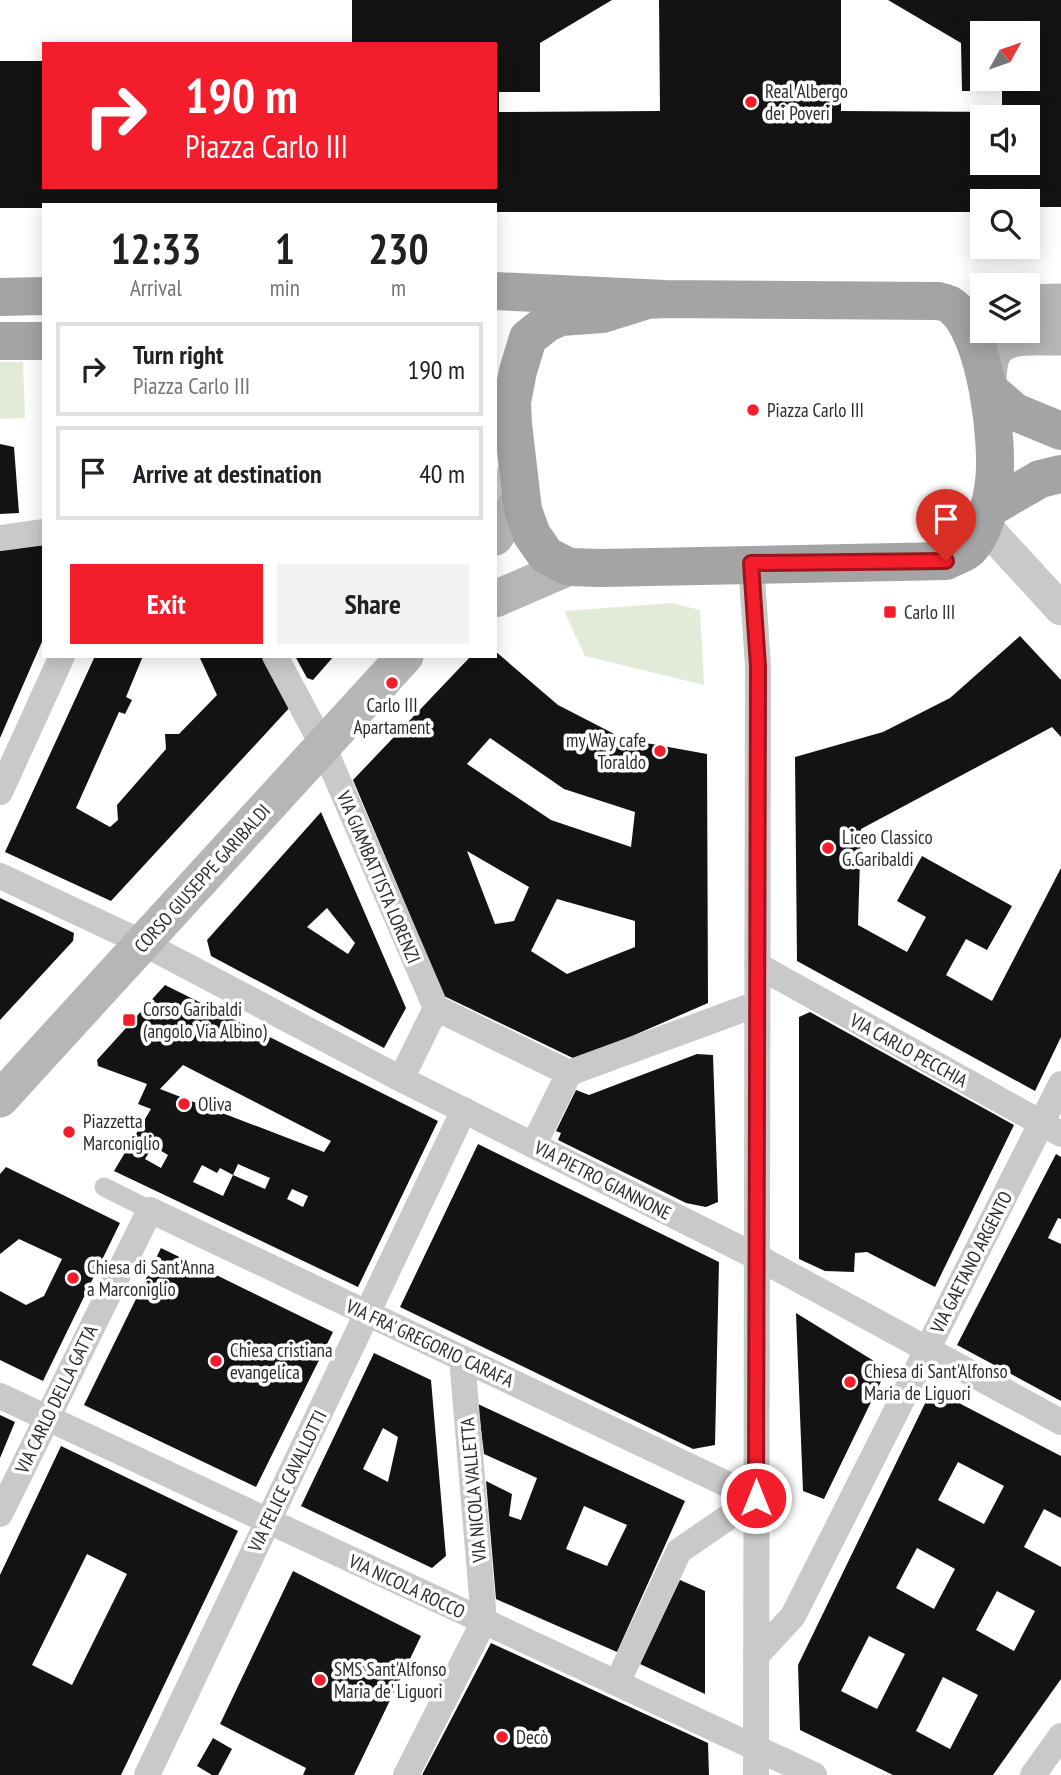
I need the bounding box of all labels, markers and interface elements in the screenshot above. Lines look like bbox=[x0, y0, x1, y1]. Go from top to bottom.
north arrow bbox=[970, 21, 1040, 91]
map controls bbox=[970, 21, 1040, 343]
text: 190 m bbox=[185, 63, 298, 127]
icon: right bbox=[70, 70, 161, 161]
place label: Real Albergo dei Poveri bbox=[765, 79, 848, 125]
marker: Real Albergo dei Poveri bbox=[743, 94, 759, 110]
button: sound bbox=[970, 105, 1040, 175]
text: Piazza Carlo III bbox=[185, 125, 348, 167]
button: search bbox=[970, 189, 1040, 259]
text: 12:33 bbox=[110, 221, 201, 276]
text: 1 bbox=[275, 221, 295, 276]
text: 230 bbox=[368, 221, 429, 276]
text: Arrival bbox=[130, 273, 182, 302]
text: min bbox=[270, 273, 300, 302]
text: m bbox=[391, 273, 406, 302]
button: layers bbox=[970, 273, 1040, 343]
text: Turn right bbox=[133, 338, 224, 371]
icon: right bbox=[74, 350, 112, 388]
text: 190 m bbox=[407, 353, 465, 386]
text: Piazza Carlo III bbox=[133, 371, 250, 400]
place label: Piazza Carlo III bbox=[767, 398, 864, 422]
marker: Piazza Carlo III bbox=[745, 402, 761, 418]
icon: arrive bbox=[74, 454, 112, 492]
text: Arrive at destination bbox=[133, 457, 322, 490]
text: 40 m bbox=[419, 457, 465, 490]
pin bbox=[916, 489, 976, 561]
icon: arrive bbox=[927, 500, 965, 538]
button: Exit bbox=[70, 564, 263, 644]
button: Share bbox=[277, 564, 469, 644]
place label: Carlo III bbox=[904, 600, 955, 624]
marker: Carlo III bbox=[882, 604, 898, 620]
marker: Carlo III Apartament bbox=[384, 675, 400, 691]
place label: Carlo III Apartament bbox=[353, 693, 431, 739]
place label: my Way cafe Toraldo bbox=[566, 728, 646, 774]
marker: my Way cafe Toraldo bbox=[652, 743, 668, 759]
street label: VIA GIAMBATTISTA LORENZI bbox=[331, 786, 426, 967]
street label: CORSO GIUSEPPE GARIBALDI bbox=[129, 799, 275, 957]
place label: Liceo Classico G.Garibaldi bbox=[842, 825, 933, 871]
marker: Liceo Classico G.Garibaldi bbox=[820, 840, 836, 856]
place label: Corso Garibaldi (angolo Via Albino) bbox=[143, 997, 267, 1043]
street label: VIA CARLO PECCHIA bbox=[845, 1007, 972, 1092]
marker: Corso Garibaldi (angolo Via Albino) bbox=[121, 1012, 137, 1028]
place label: Oliva bbox=[198, 1092, 232, 1116]
marker: Oliva bbox=[176, 1096, 192, 1112]
place label: Piazzetta Marconiglio bbox=[83, 1109, 160, 1155]
marker: Piazzetta Marconiglio bbox=[61, 1124, 77, 1140]
street label: VIA PIETRO GIANNONE bbox=[530, 1135, 675, 1225]
street label: VIA GAETANO ARGENTO bbox=[924, 1187, 1017, 1338]
place label: Chiesa di Sant'Anna a Marconiglio bbox=[87, 1255, 215, 1301]
marker: Chiesa di Sant'Anna a Marconiglio bbox=[65, 1270, 81, 1286]
street label: VIA FRA' GREGORIO CARAFA bbox=[342, 1293, 518, 1392]
street label: VIA CARLO DELLA GATTA bbox=[9, 1321, 102, 1478]
place label: Chiesa cristiana evangelica bbox=[230, 1338, 333, 1384]
marker: Chiesa cristiana evangelica bbox=[208, 1353, 224, 1369]
place label: Chiesa di Sant'Alfonso Maria de Liguori bbox=[864, 1359, 1008, 1405]
marker: Chiesa di Sant'Alfonso Maria de Liguori bbox=[842, 1374, 858, 1390]
street label: VIA FELICE CAVALLOTTI bbox=[242, 1406, 332, 1557]
street label: VIA NICOLA VALLETTA bbox=[455, 1417, 491, 1564]
position arrow bbox=[719, 1461, 793, 1535]
street label: VIA NICOLA ROCCO bbox=[344, 1548, 469, 1623]
place label: SMS Sant'Alfonso Maria de' Liguori bbox=[334, 1657, 447, 1703]
marker: SMS Sant'Alfonso Maria de' Liguori bbox=[312, 1672, 328, 1688]
place label: Decò bbox=[516, 1725, 548, 1749]
marker: Decò bbox=[494, 1729, 510, 1745]

